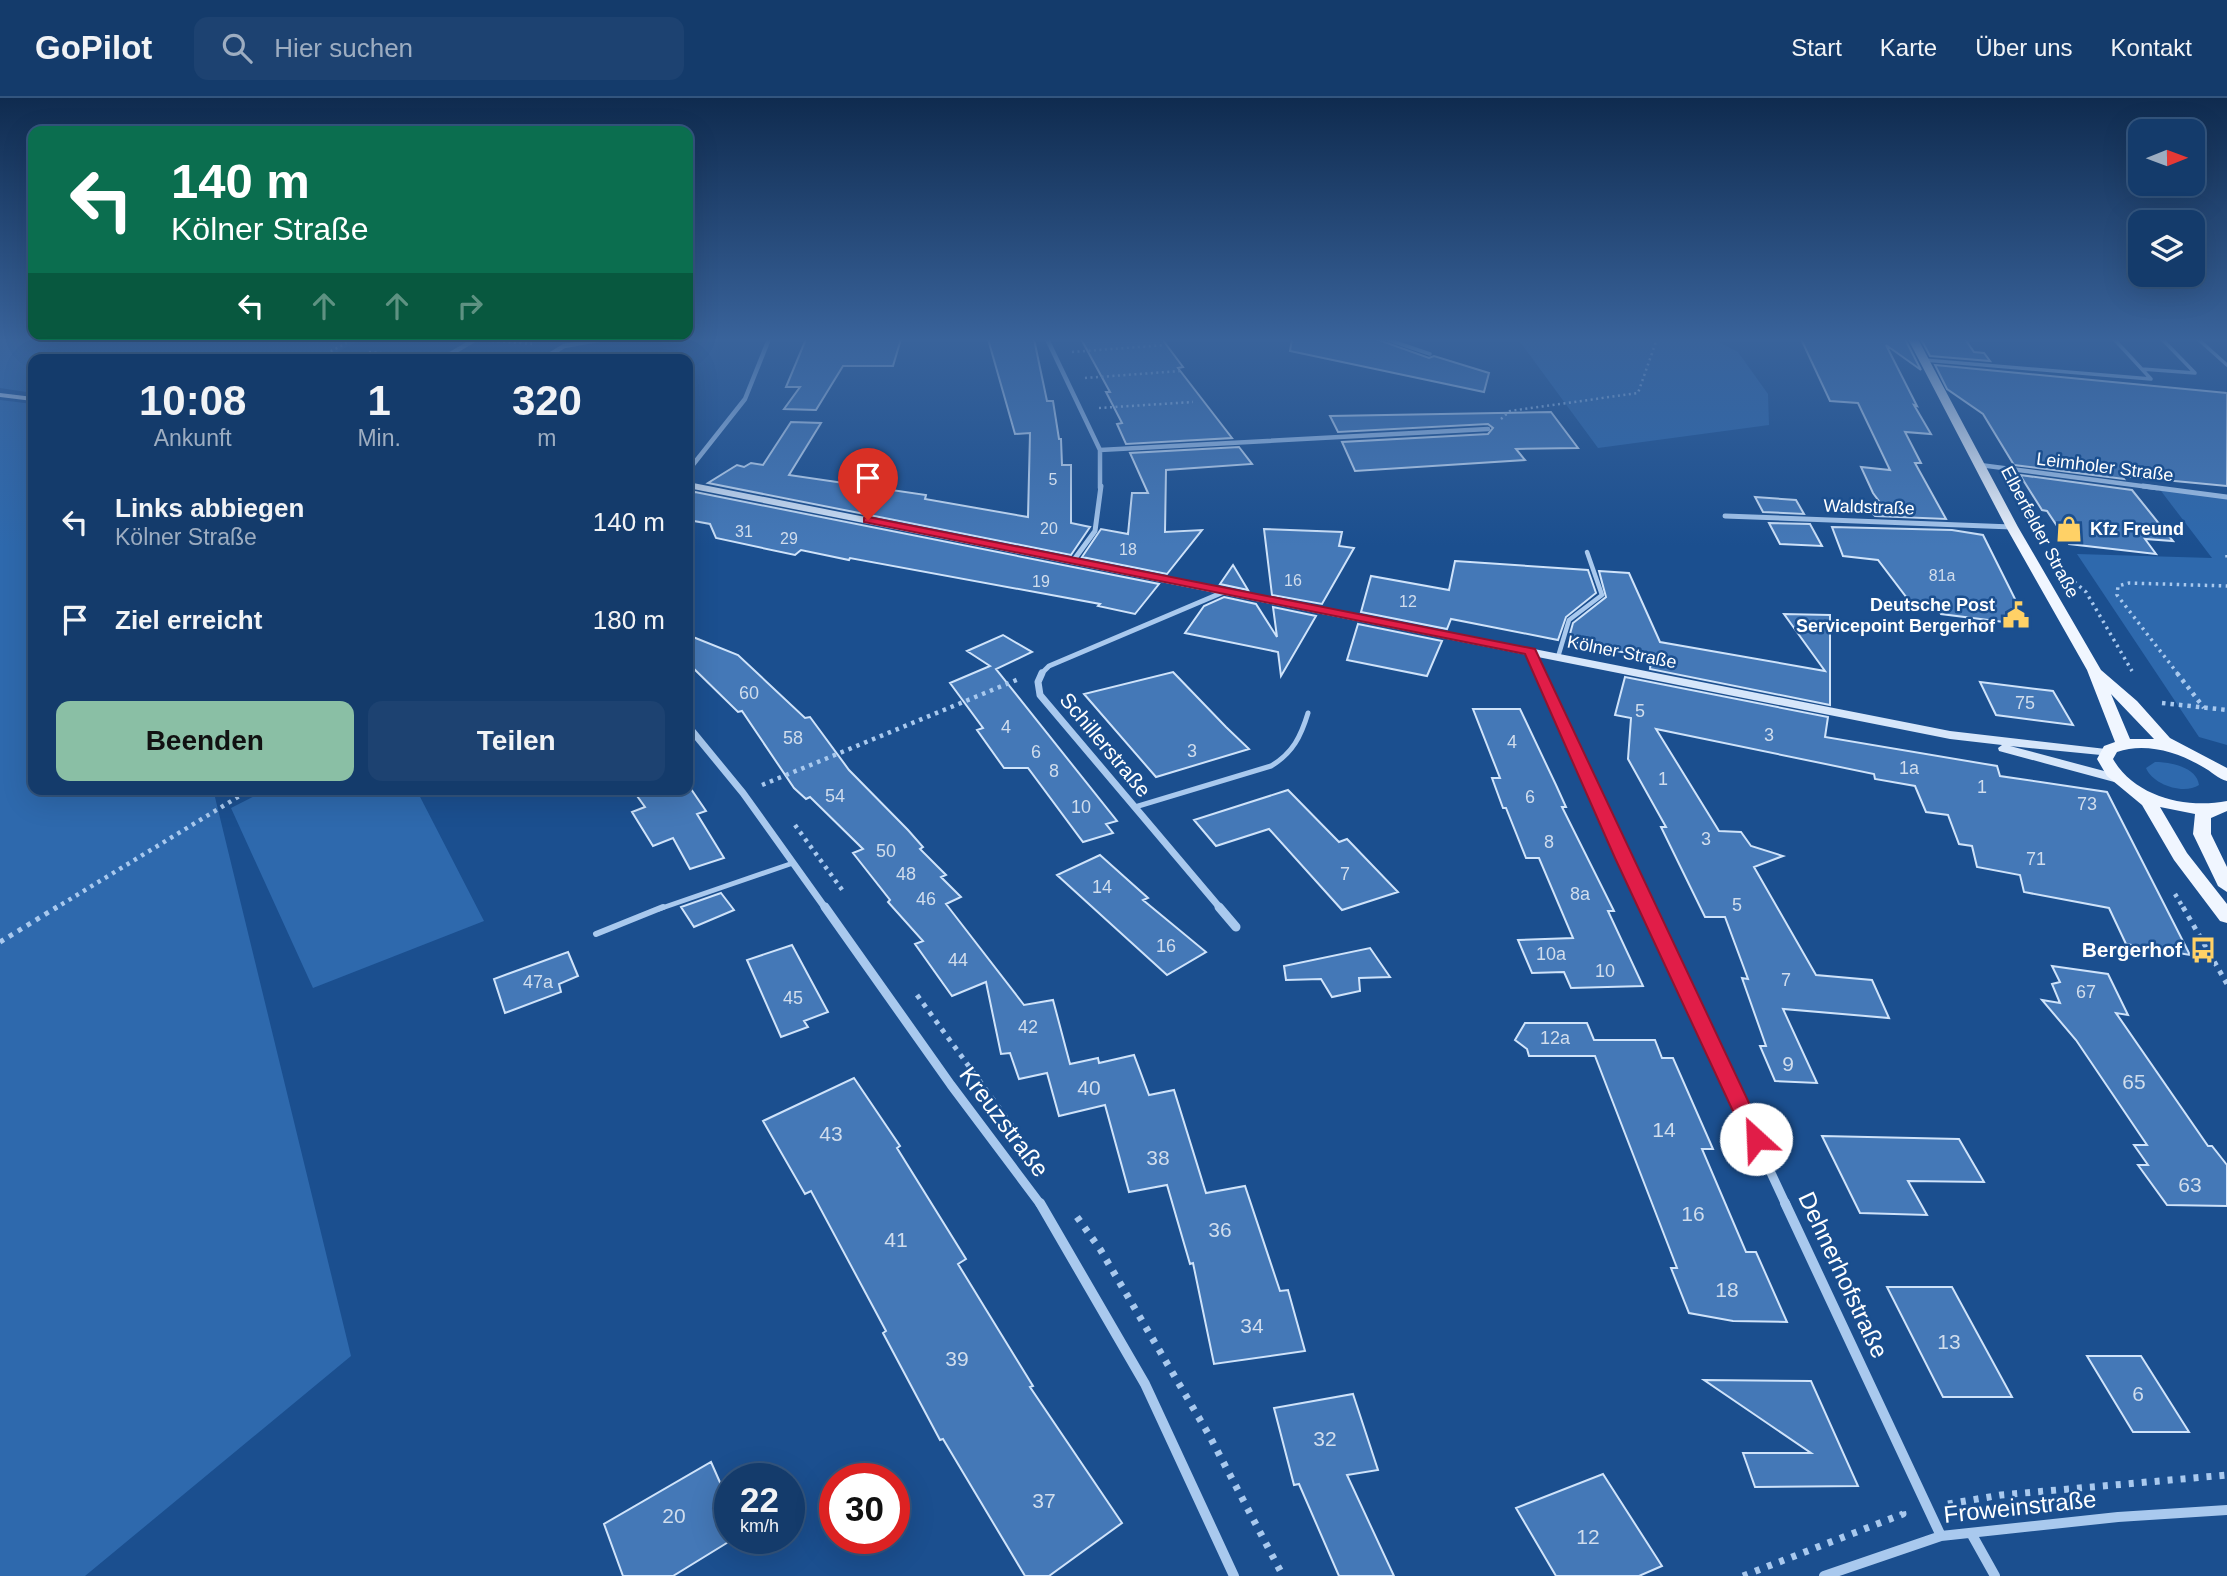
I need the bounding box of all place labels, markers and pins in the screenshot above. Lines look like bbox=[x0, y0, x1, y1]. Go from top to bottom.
pin bbox=[838, 448, 898, 520]
shop icon: Kfz Freund bbox=[2054, 514, 2084, 544]
place label: Kfz Freund bbox=[2090, 519, 2184, 539]
place label: Deutsche Post Servicepoint Bergerhof bbox=[1796, 595, 1996, 636]
public building icon: Deutsche Post Servicepoint Bergerhof bbox=[2001, 600, 2031, 630]
bus stop icon: Bergerhof bbox=[2188, 935, 2218, 965]
place label: Bergerhof bbox=[2082, 938, 2183, 961]

